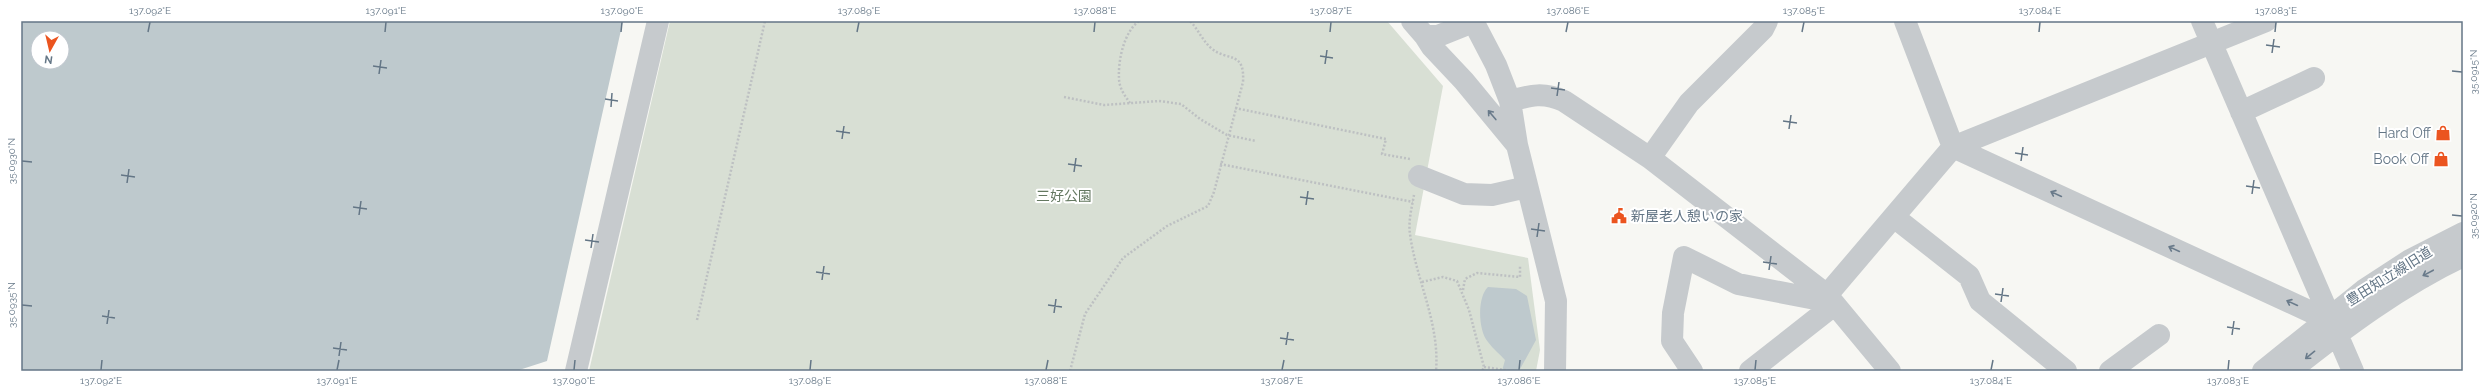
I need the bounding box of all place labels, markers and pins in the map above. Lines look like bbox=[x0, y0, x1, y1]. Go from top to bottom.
shop icon: Hard Off bbox=[2434, 124, 2452, 142]
place label: Hard Off bbox=[2377, 125, 2432, 141]
shop icon: Book Off bbox=[2432, 150, 2450, 168]
place label: Book Off bbox=[2373, 151, 2430, 167]
public building icon: 新屋老人憩いの家 bbox=[1610, 207, 1628, 225]
place label: 新屋老人憩いの家 bbox=[1631, 208, 1743, 224]

